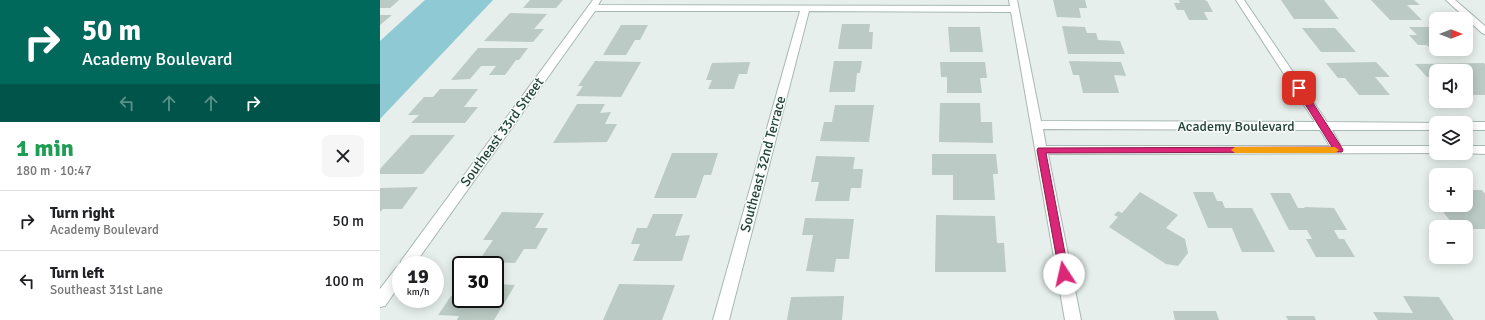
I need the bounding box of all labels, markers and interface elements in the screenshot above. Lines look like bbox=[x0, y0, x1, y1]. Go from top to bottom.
north arrow bbox=[1429, 12, 1473, 56]
map controls bbox=[1429, 12, 1473, 264]
text: 50 m bbox=[82, 14, 141, 48]
icon: right bbox=[16, 16, 68, 68]
text: Academy Boulevard bbox=[82, 48, 233, 70]
button: sound bbox=[1429, 64, 1473, 108]
pin bbox=[1282, 71, 1316, 105]
street label: Southeast 33rd Street bbox=[457, 74, 547, 190]
icon: arrive bbox=[1288, 77, 1310, 99]
icon: left bbox=[116, 92, 138, 114]
icon: ahead bbox=[158, 92, 180, 114]
icon: ahead bbox=[200, 92, 222, 114]
icon: right bbox=[242, 92, 264, 114]
street label: Southeast 32nd Terrace bbox=[737, 94, 789, 234]
button: layers bbox=[1429, 116, 1473, 160]
street label: Academy Boulevard bbox=[1177, 118, 1295, 135]
text: 1 min bbox=[16, 133, 74, 163]
button: close bbox=[322, 135, 364, 177]
text: 180 m · 10:47 bbox=[16, 163, 92, 179]
button: + bbox=[1429, 168, 1473, 212]
text: Turn right bbox=[50, 204, 115, 222]
icon: right bbox=[16, 210, 38, 232]
text: 50 m bbox=[333, 212, 364, 230]
button: − bbox=[1429, 220, 1473, 264]
text: Academy Boulevard bbox=[50, 222, 159, 238]
position arrow bbox=[1043, 253, 1085, 295]
speed limit sign: 30 bbox=[452, 256, 504, 308]
text: Turn left bbox=[50, 264, 104, 282]
text: 19 bbox=[407, 264, 429, 289]
icon: left bbox=[16, 270, 38, 292]
text: 100 m bbox=[324, 272, 364, 290]
text: Southeast 31st Lane bbox=[50, 282, 163, 298]
text: km/h bbox=[407, 286, 429, 298]

